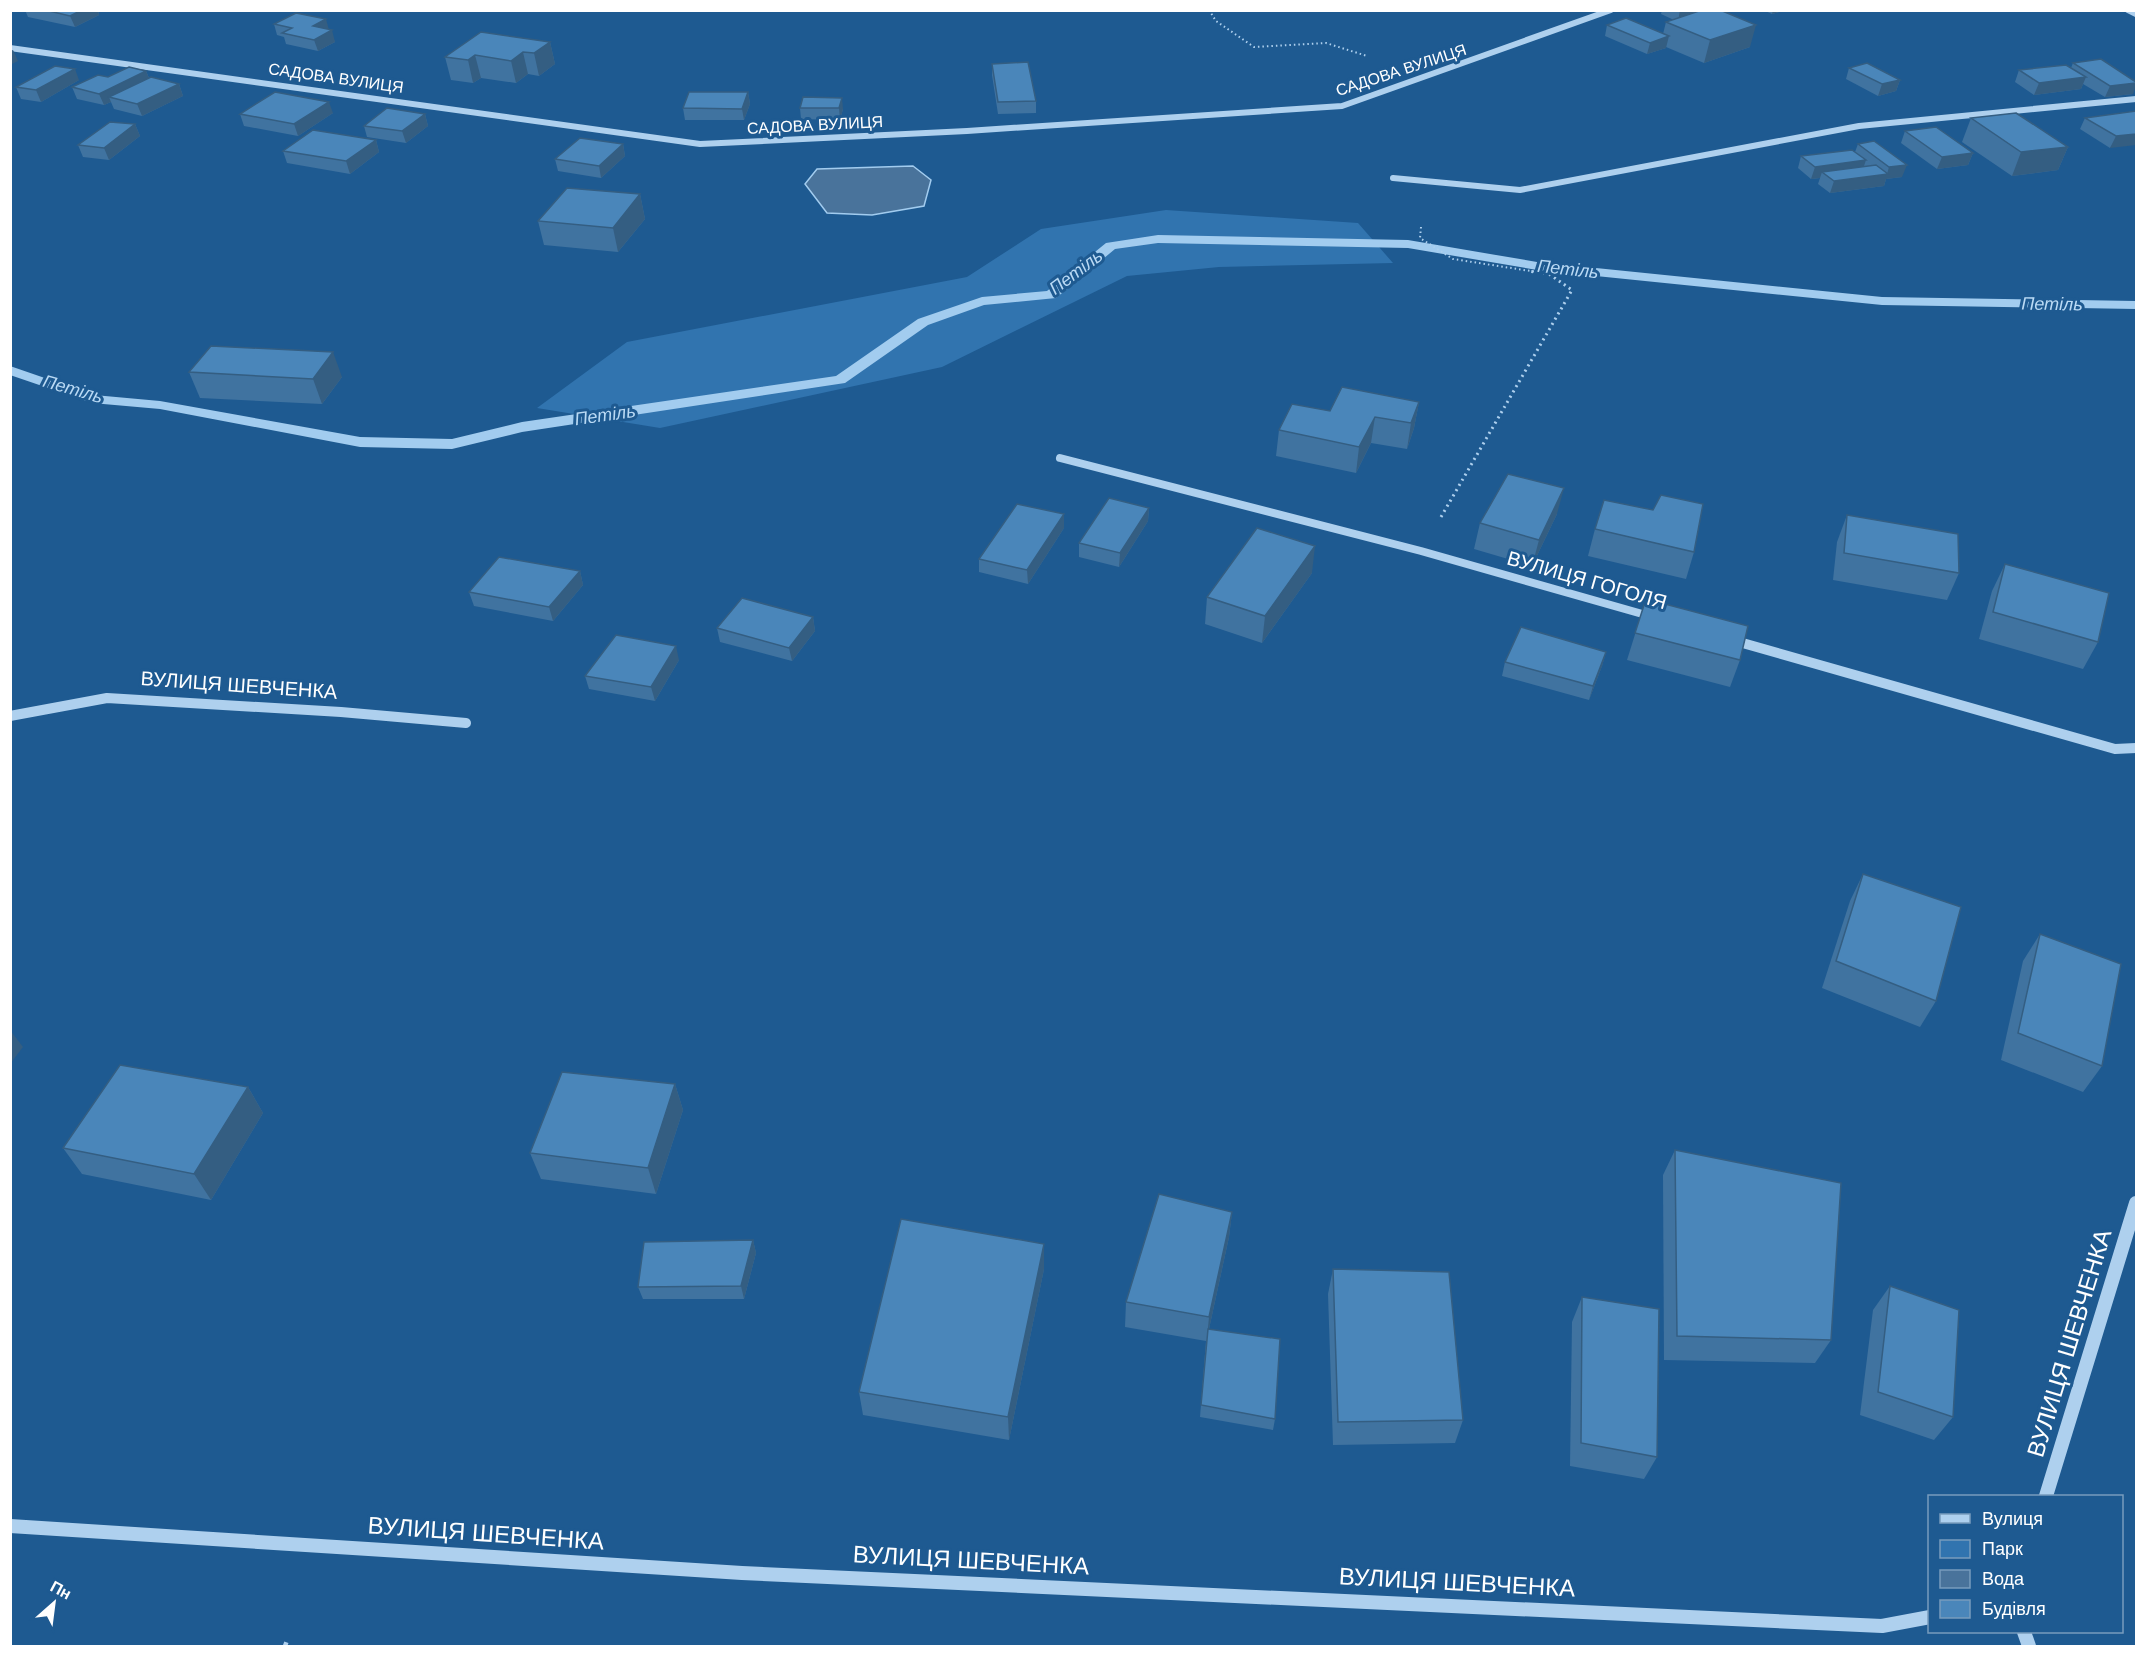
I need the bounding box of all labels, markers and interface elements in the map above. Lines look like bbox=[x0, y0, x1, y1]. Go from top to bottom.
street label: САДОВА ВУЛИЦЯ bbox=[1334, 41, 1468, 99]
street label: САДОВА ВУЛИЦЯ bbox=[267, 60, 405, 96]
street label: САДОВА ВУЛИЦЯ bbox=[747, 113, 883, 137]
water label: Петіль bbox=[1045, 246, 1107, 298]
water label: Петіль bbox=[1536, 256, 1600, 282]
water label: Петіль bbox=[2021, 293, 2083, 315]
water label: Петіль bbox=[41, 371, 105, 407]
water label: Петіль bbox=[573, 401, 637, 429]
street label: ВУЛИЦЯ ГОГОЛЯ bbox=[1505, 547, 1669, 613]
street label: ВУЛИЦЯ ШЕВЧЕНКА bbox=[140, 667, 339, 703]
street label: ВУЛИЦЯ ШЕВЧЕНКА bbox=[2021, 1226, 2117, 1460]
legend bbox=[1928, 1495, 2123, 1633]
text: Вулиця bbox=[1982, 1509, 2043, 1529]
street label: ВУЛИЦЯ ШЕВЧЕНКА bbox=[367, 1511, 605, 1555]
text: Парк bbox=[1982, 1539, 2023, 1559]
street label: ВУЛИЦЯ ШЕВЧЕНКА bbox=[852, 1540, 1090, 1580]
street label: ВУЛИЦЯ ШЕВЧЕНКА bbox=[1338, 1562, 1576, 1602]
text: Вода bbox=[1982, 1569, 2025, 1589]
north arrow bbox=[24, 1573, 84, 1633]
text: Пн bbox=[47, 1578, 74, 1603]
text: Будівля bbox=[1982, 1599, 2046, 1619]

